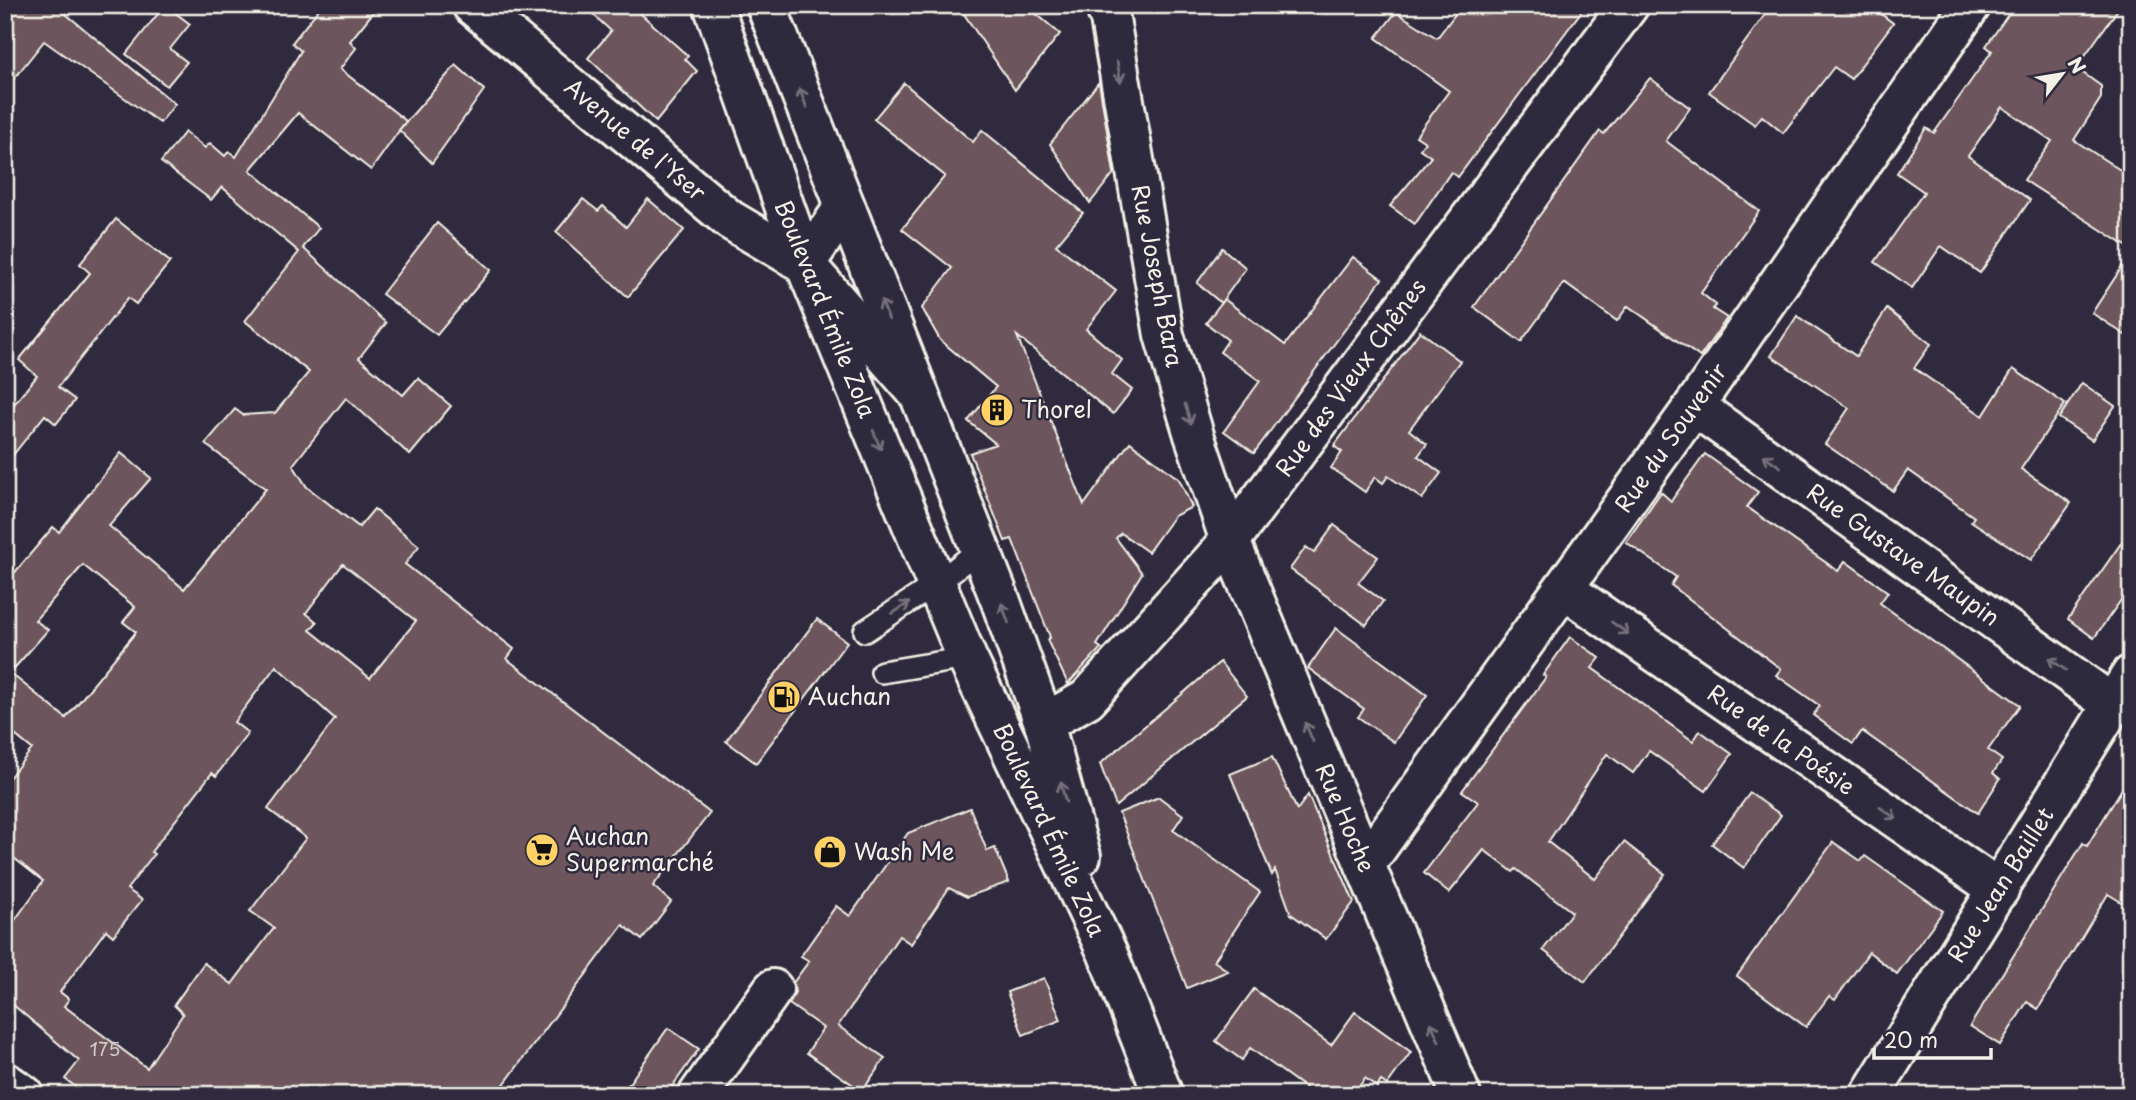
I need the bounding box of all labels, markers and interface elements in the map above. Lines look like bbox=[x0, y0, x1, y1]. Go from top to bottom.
north arrow bbox=[2028, 38, 2098, 108]
text: N bbox=[2062, 51, 2093, 78]
one-way arrow bbox=[1113, 60, 1126, 83]
street label: Avenue de l'Yser bbox=[558, 69, 715, 209]
one-way arrow bbox=[796, 88, 809, 109]
street label: Rue Joseph Bara bbox=[1124, 181, 1193, 371]
street label: Boulevard Émile Zola bbox=[767, 194, 886, 423]
street label: Rue des Vieux Chênes bbox=[1266, 271, 1434, 483]
one-way arrow bbox=[878, 300, 891, 322]
street label: Rue du Souvenir bbox=[1605, 355, 1735, 519]
building icon: Thorel bbox=[978, 391, 1016, 429]
place label: Thorel bbox=[1021, 391, 1092, 426]
one-way arrow bbox=[1183, 403, 1196, 425]
one-way arrow bbox=[872, 429, 885, 451]
one-way arrow bbox=[1763, 454, 1782, 468]
street label: Rue Gustave Maupin bbox=[1800, 474, 2007, 634]
one-way arrow bbox=[890, 600, 910, 614]
one-way arrow bbox=[998, 602, 1010, 624]
one-way arrow bbox=[1610, 621, 1629, 635]
one-way arrow bbox=[2048, 657, 2067, 671]
street label: Rue de la Poésie bbox=[1701, 675, 1863, 803]
fuel station icon: Auchan bbox=[765, 678, 803, 716]
place label: Auchan bbox=[808, 678, 891, 713]
street label: Boulevard Émile Zola bbox=[985, 717, 1115, 942]
one-way arrow bbox=[1302, 721, 1315, 743]
street label: Rue Hoche bbox=[1308, 757, 1385, 877]
one-way arrow bbox=[1056, 781, 1069, 804]
street label: Rue Jean Baillet bbox=[1938, 800, 2062, 969]
one-way arrow bbox=[1877, 806, 1897, 820]
place label: Auchan Supermarché bbox=[566, 818, 714, 879]
supermarket icon: Auchan Supermarché bbox=[523, 831, 561, 869]
shop icon: Wash Me bbox=[811, 833, 849, 871]
place label: Wash Me bbox=[854, 833, 955, 868]
scale bar bbox=[1874, 1016, 1991, 1060]
one-way arrow bbox=[1427, 1021, 1440, 1043]
text: 20 m bbox=[1884, 1023, 1938, 1055]
house number: 175 bbox=[90, 1034, 120, 1062]

